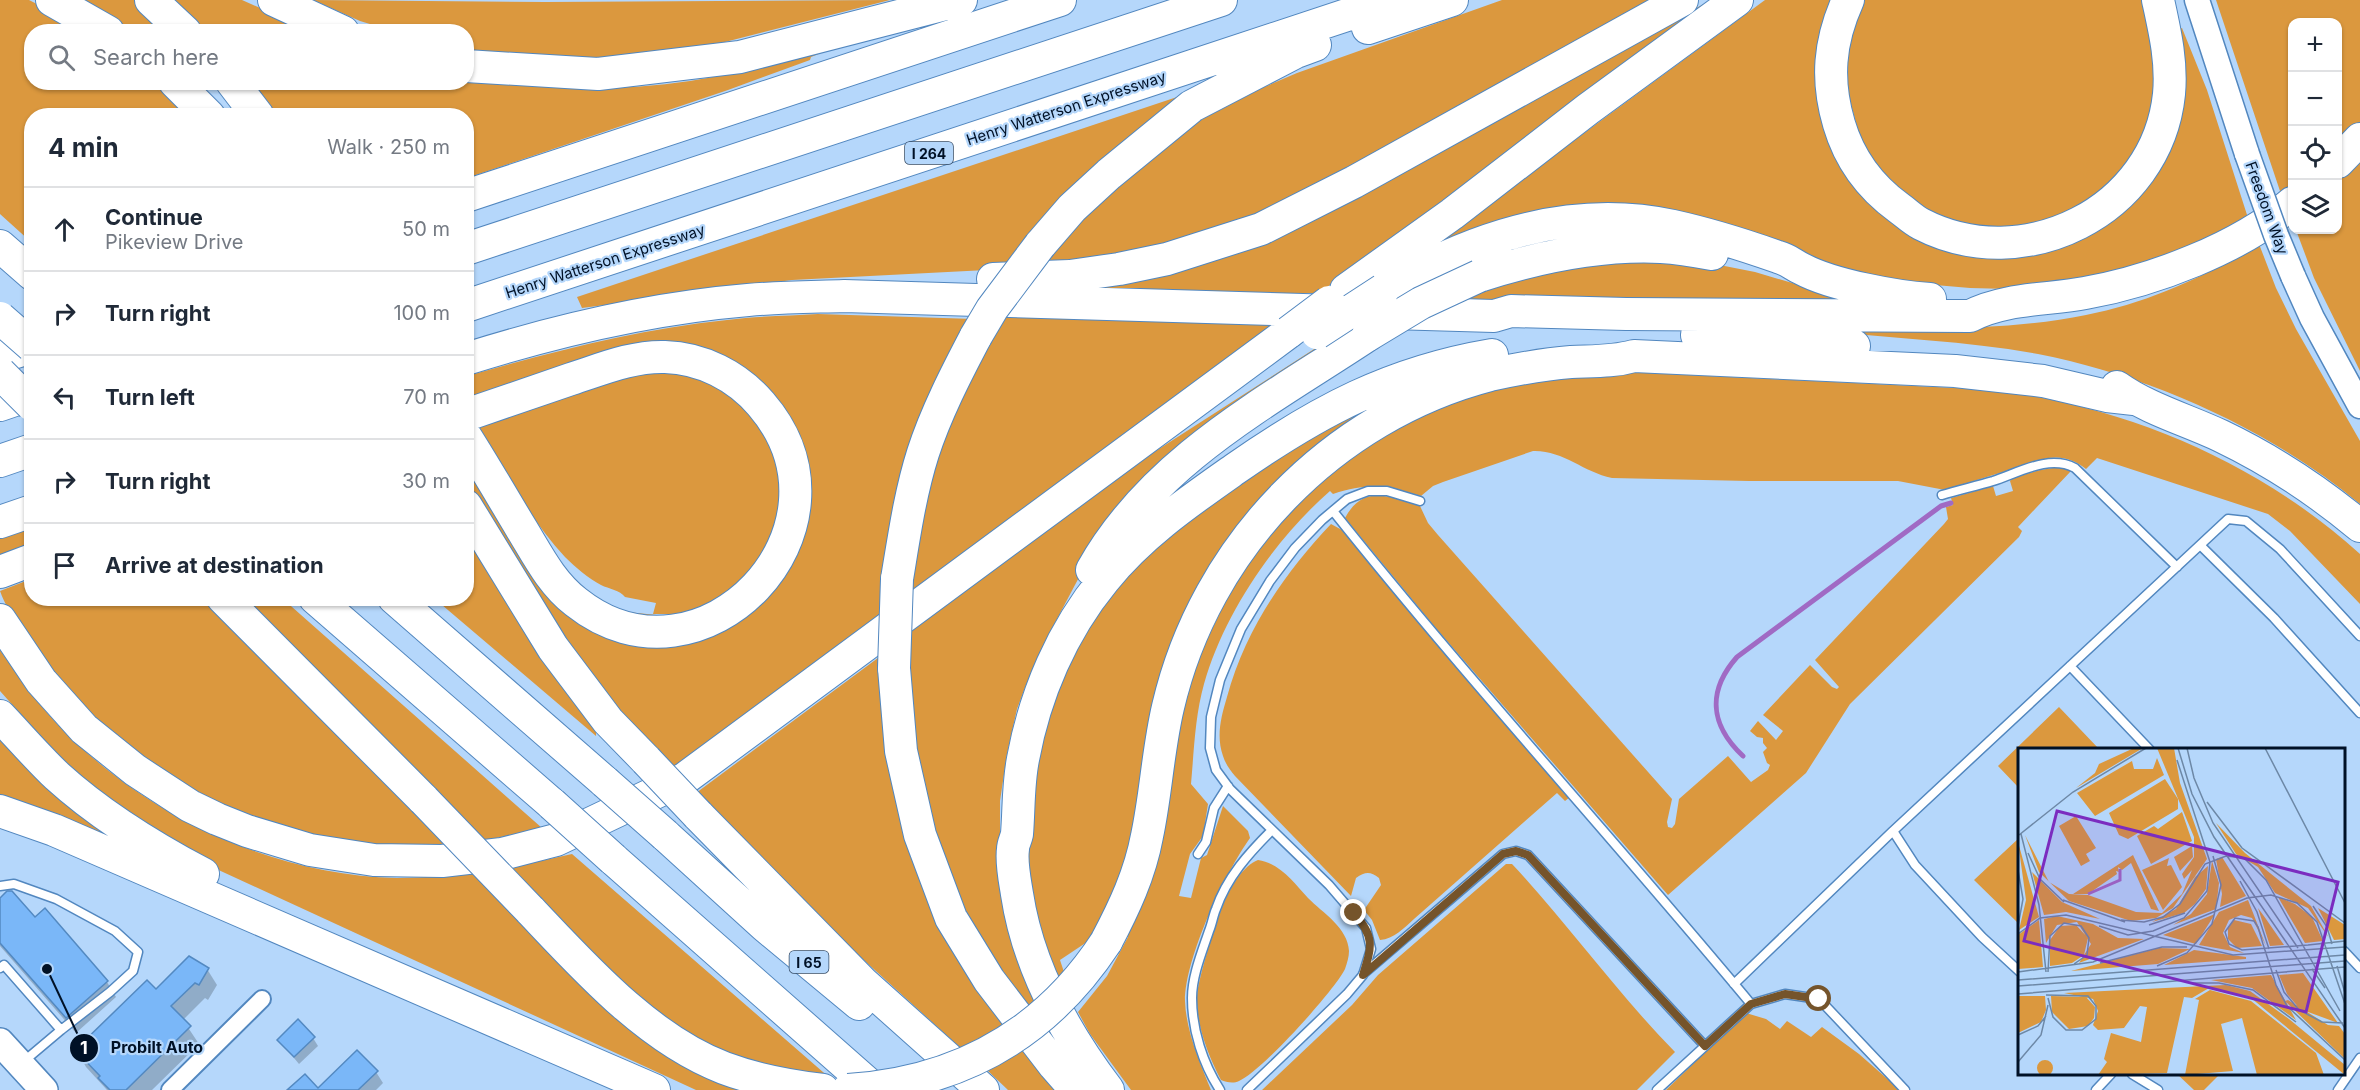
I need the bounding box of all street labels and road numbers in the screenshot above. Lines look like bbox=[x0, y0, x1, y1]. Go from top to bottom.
street label: Henry Watterson Expressway bbox=[964, 67, 1169, 149]
road number: I 264 bbox=[905, 142, 953, 164]
street label: Freedom Way bbox=[2241, 159, 2293, 258]
street label: Henry Watterson Expressway bbox=[503, 220, 708, 302]
road number: I 65 bbox=[790, 951, 828, 973]

